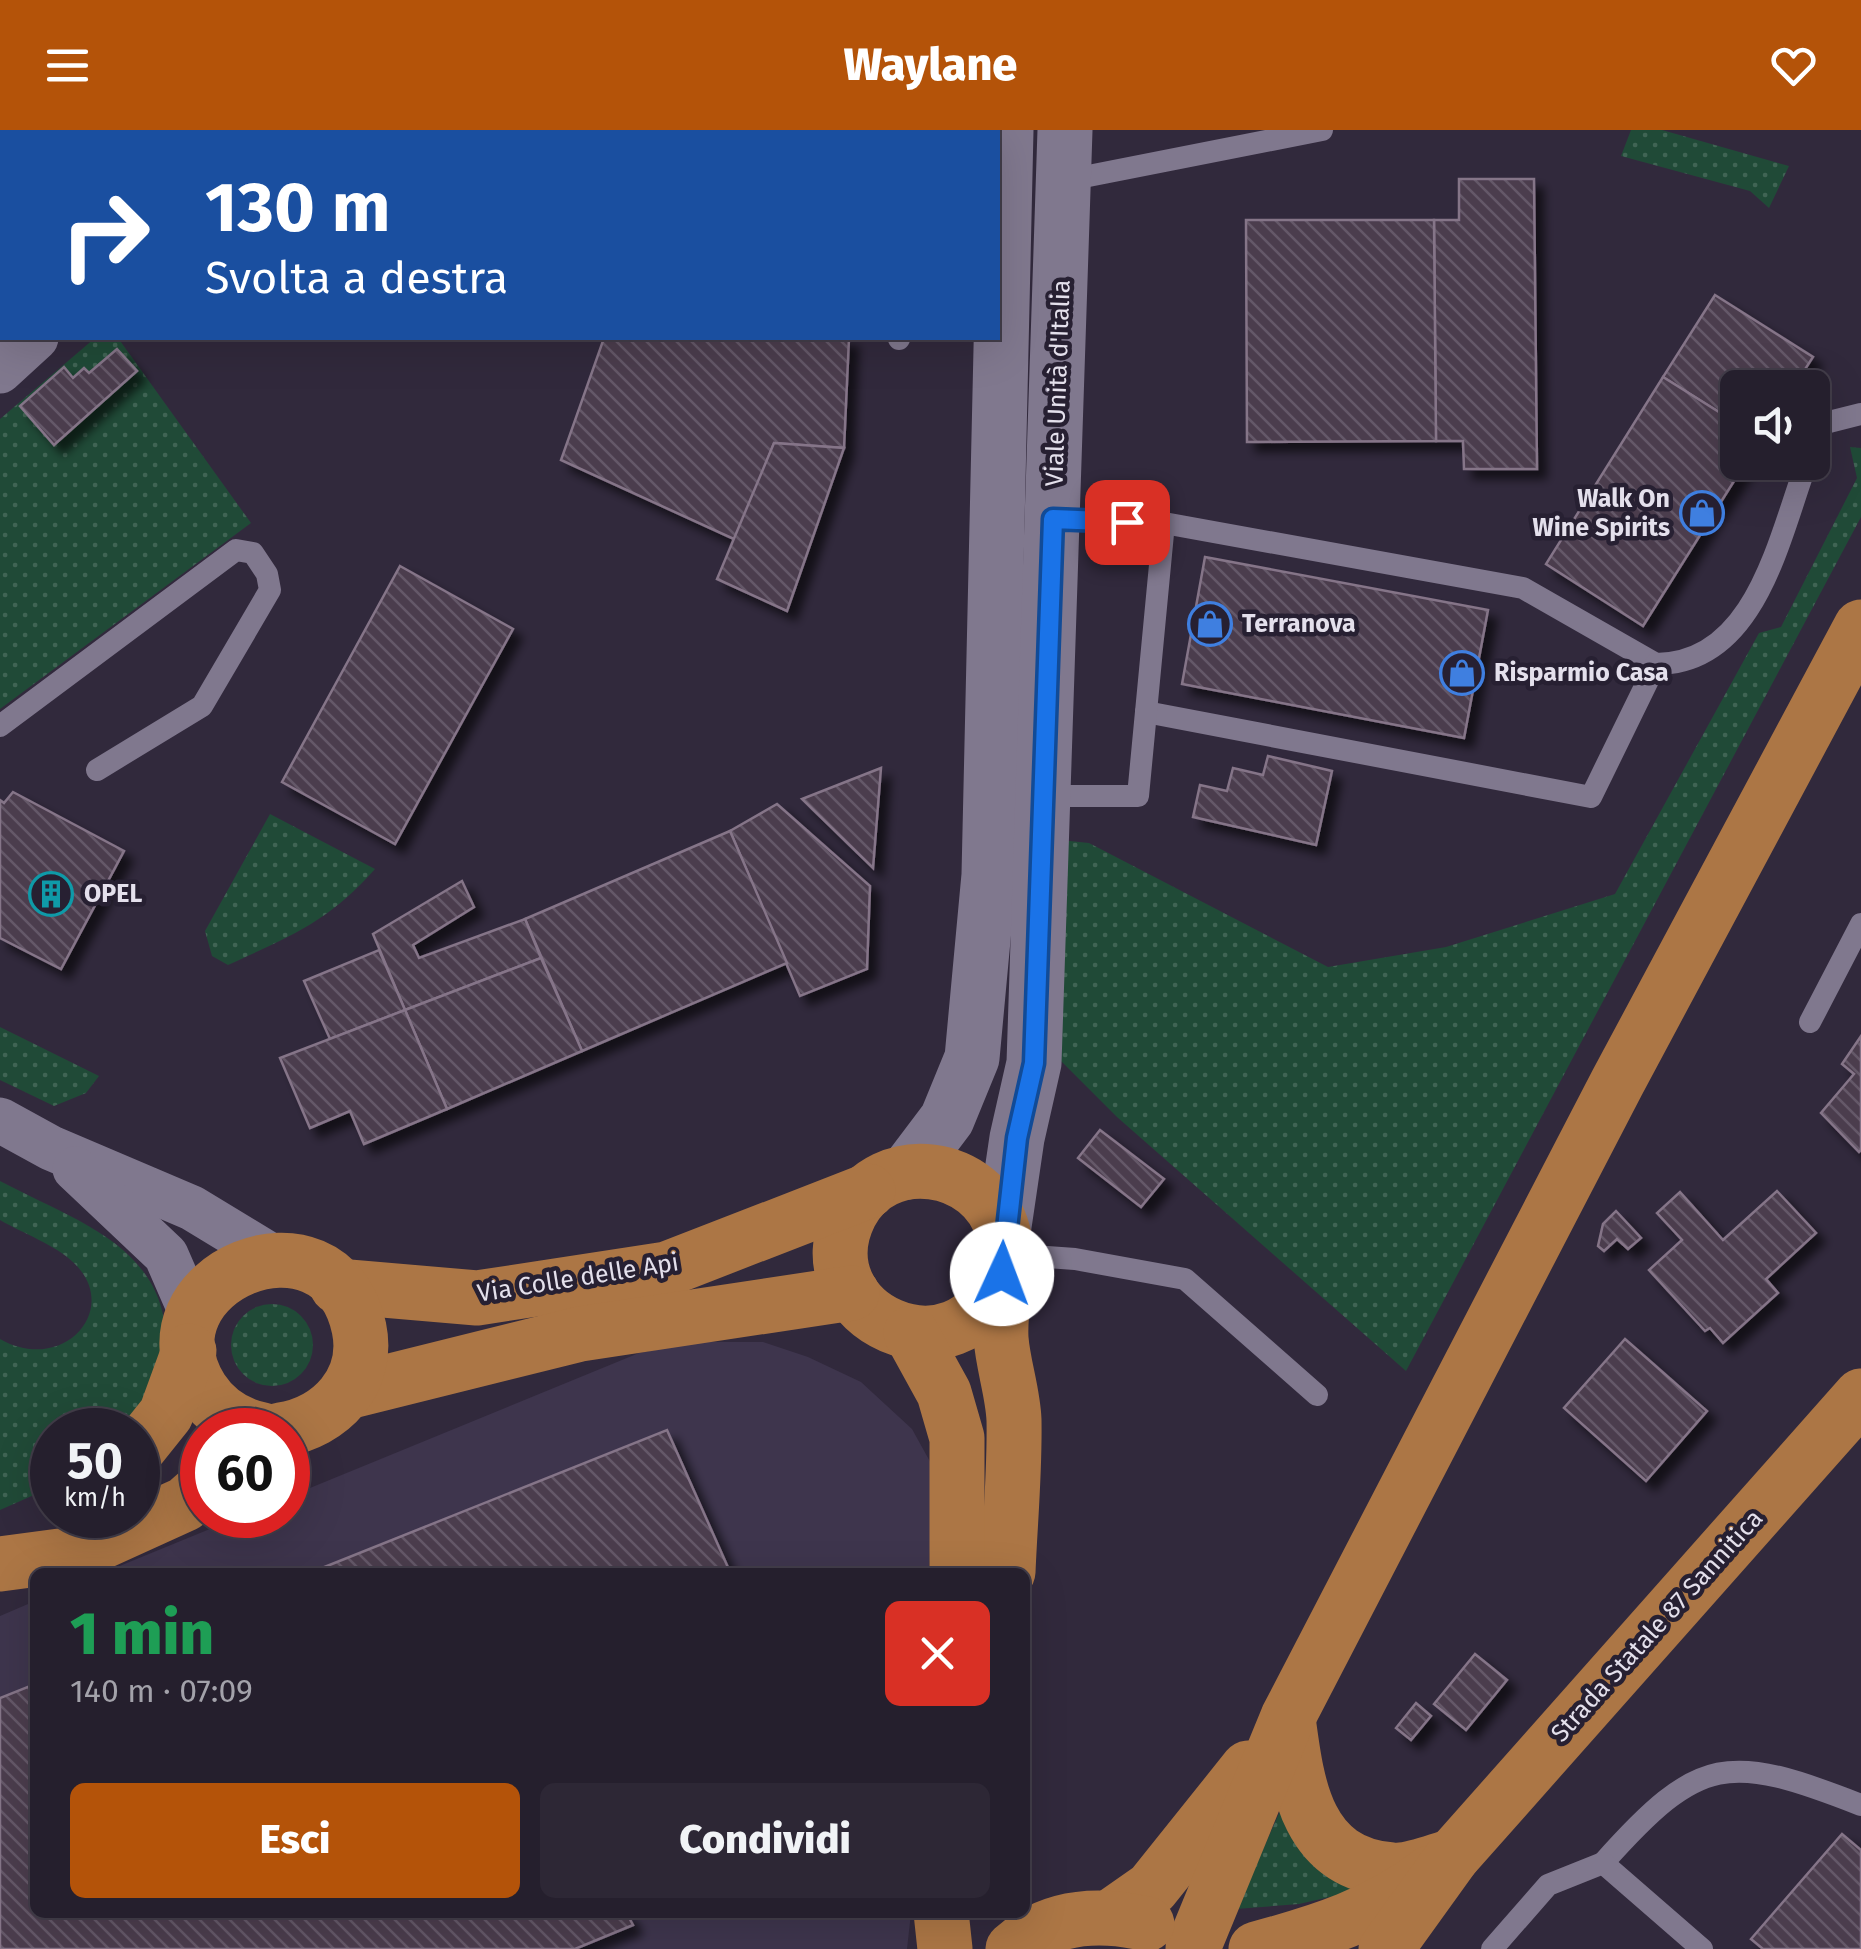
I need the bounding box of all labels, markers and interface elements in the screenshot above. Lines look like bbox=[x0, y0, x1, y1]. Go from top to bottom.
icon: menu bbox=[40, 38, 95, 93]
text: Waylane bbox=[844, 38, 1017, 92]
icon: heart bbox=[1766, 38, 1821, 93]
text: 130 m bbox=[205, 166, 391, 250]
icon: right bbox=[40, 170, 170, 300]
text: Svolta a destra bbox=[205, 251, 508, 305]
street label: Viale Unità d'Italia bbox=[1039, 279, 1077, 487]
map controls bbox=[1720, 370, 1830, 480]
button: sound bbox=[1720, 370, 1830, 480]
pin bbox=[1085, 480, 1170, 565]
place label: Walk On Wine Spirits bbox=[1533, 484, 1670, 543]
shop icon: Walk On Wine Spirits bbox=[1679, 490, 1725, 536]
icon: arrive bbox=[1100, 495, 1155, 550]
shop icon: Terranova bbox=[1187, 601, 1233, 647]
place label: Terranova bbox=[1242, 609, 1356, 639]
shop icon: Risparmio Casa bbox=[1439, 650, 1485, 696]
place label: Risparmio Casa bbox=[1494, 658, 1669, 688]
building icon: OPEL bbox=[28, 871, 74, 917]
place label: OPEL bbox=[84, 879, 142, 909]
position arrow bbox=[950, 1222, 1054, 1326]
street label: Via Colle delle Api bbox=[475, 1247, 681, 1309]
speed limit sign: 60 bbox=[180, 1408, 310, 1538]
text: 50 bbox=[67, 1431, 123, 1491]
text: km/h bbox=[64, 1483, 126, 1513]
street label: Strada Statale 87 Sannitica bbox=[1545, 1504, 1769, 1748]
text: 1 min bbox=[70, 1598, 214, 1670]
button: close bbox=[885, 1601, 990, 1706]
text: 140 m · 07:09 bbox=[70, 1672, 253, 1710]
button: Esci bbox=[70, 1783, 520, 1898]
button: Condividi bbox=[540, 1783, 990, 1898]

